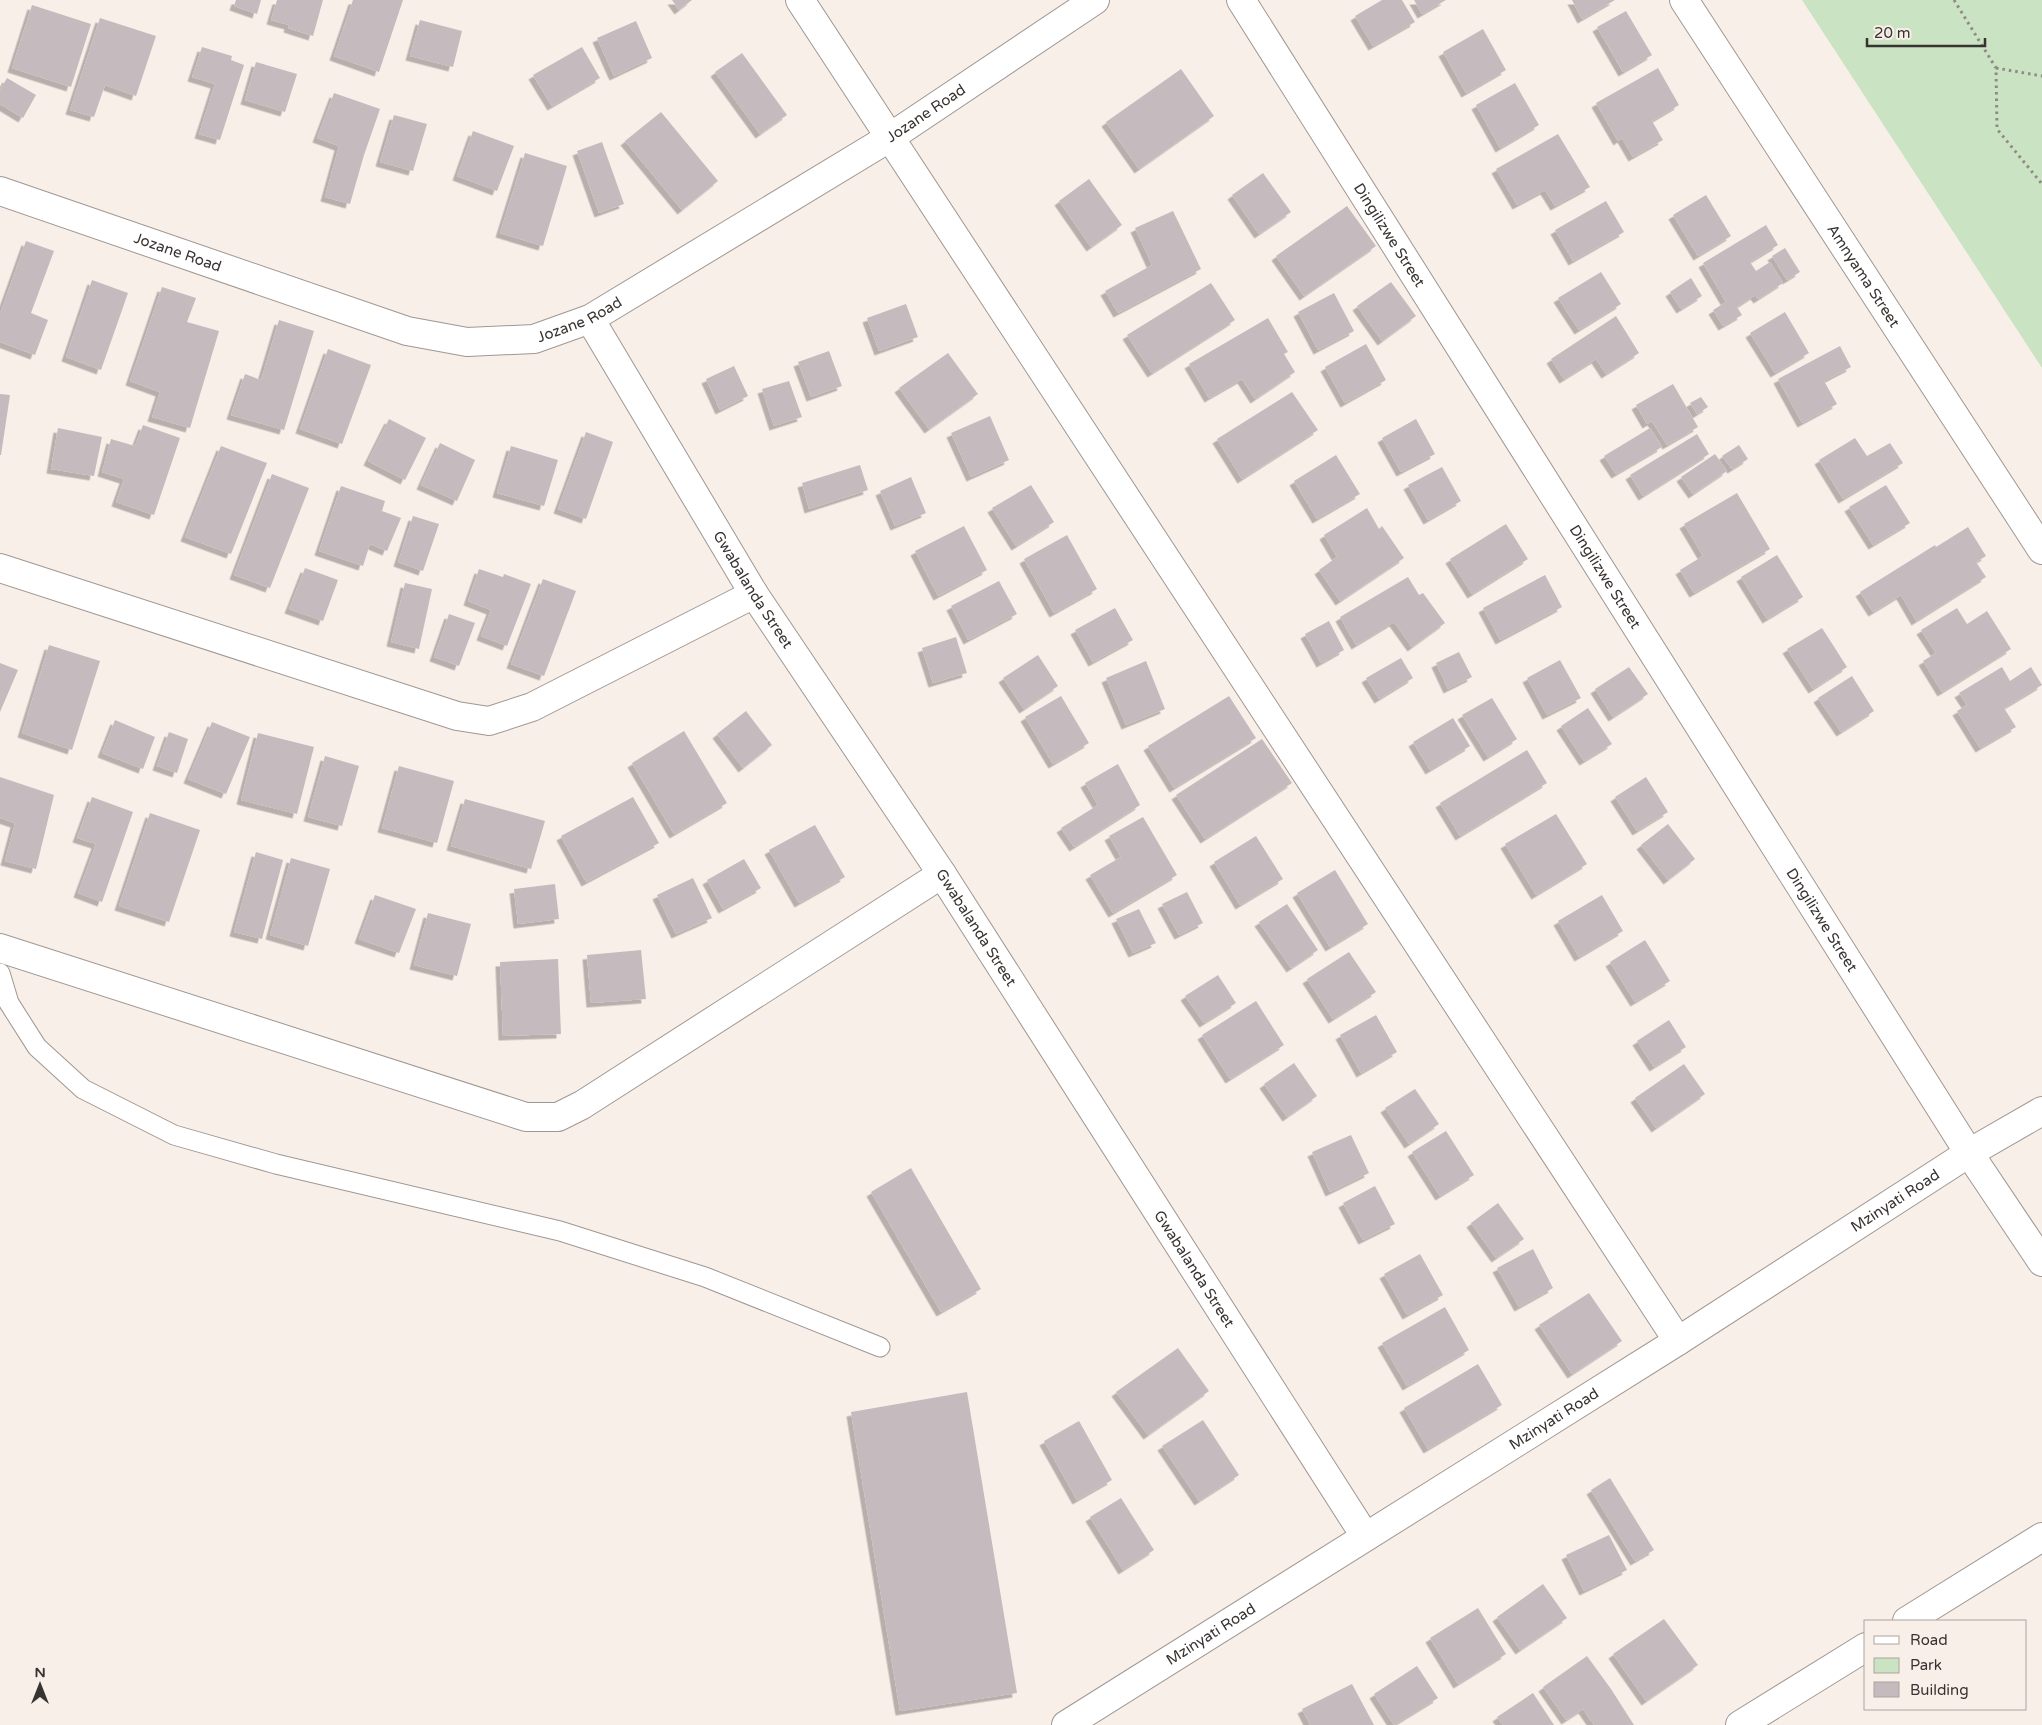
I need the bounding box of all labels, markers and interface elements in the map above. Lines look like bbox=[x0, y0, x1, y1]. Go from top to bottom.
scale bar bbox=[1867, 15, 1984, 47]
text: 20 m bbox=[1874, 24, 1911, 42]
street label: Jozane Road bbox=[883, 80, 969, 146]
street label: Dingilizwe Street bbox=[1350, 180, 1429, 291]
street label: Amnyama Street bbox=[1823, 221, 1904, 331]
street label: Jozane Road bbox=[132, 229, 224, 276]
street label: Jozane Road bbox=[535, 293, 625, 346]
street label: Dingilizwe Street bbox=[1566, 521, 1645, 632]
street label: Gwabalanda Street bbox=[709, 528, 797, 652]
street label: Dingilizwe Street bbox=[1782, 865, 1861, 975]
street label: Gwabalanda Street bbox=[932, 866, 1020, 990]
street label: Mzinyati Road bbox=[1847, 1165, 1943, 1236]
street label: Gwabalanda Street bbox=[1150, 1207, 1239, 1331]
street label: Mzinyati Road bbox=[1506, 1384, 1602, 1454]
street label: Mzinyati Road bbox=[1163, 1599, 1259, 1669]
legend bbox=[1864, 1620, 2027, 1710]
text: Road bbox=[1910, 1631, 1948, 1649]
text: Park bbox=[1910, 1656, 1942, 1674]
north arrow bbox=[15, 1660, 65, 1710]
text: N bbox=[34, 1664, 46, 1681]
text: Building bbox=[1910, 1681, 1969, 1699]

